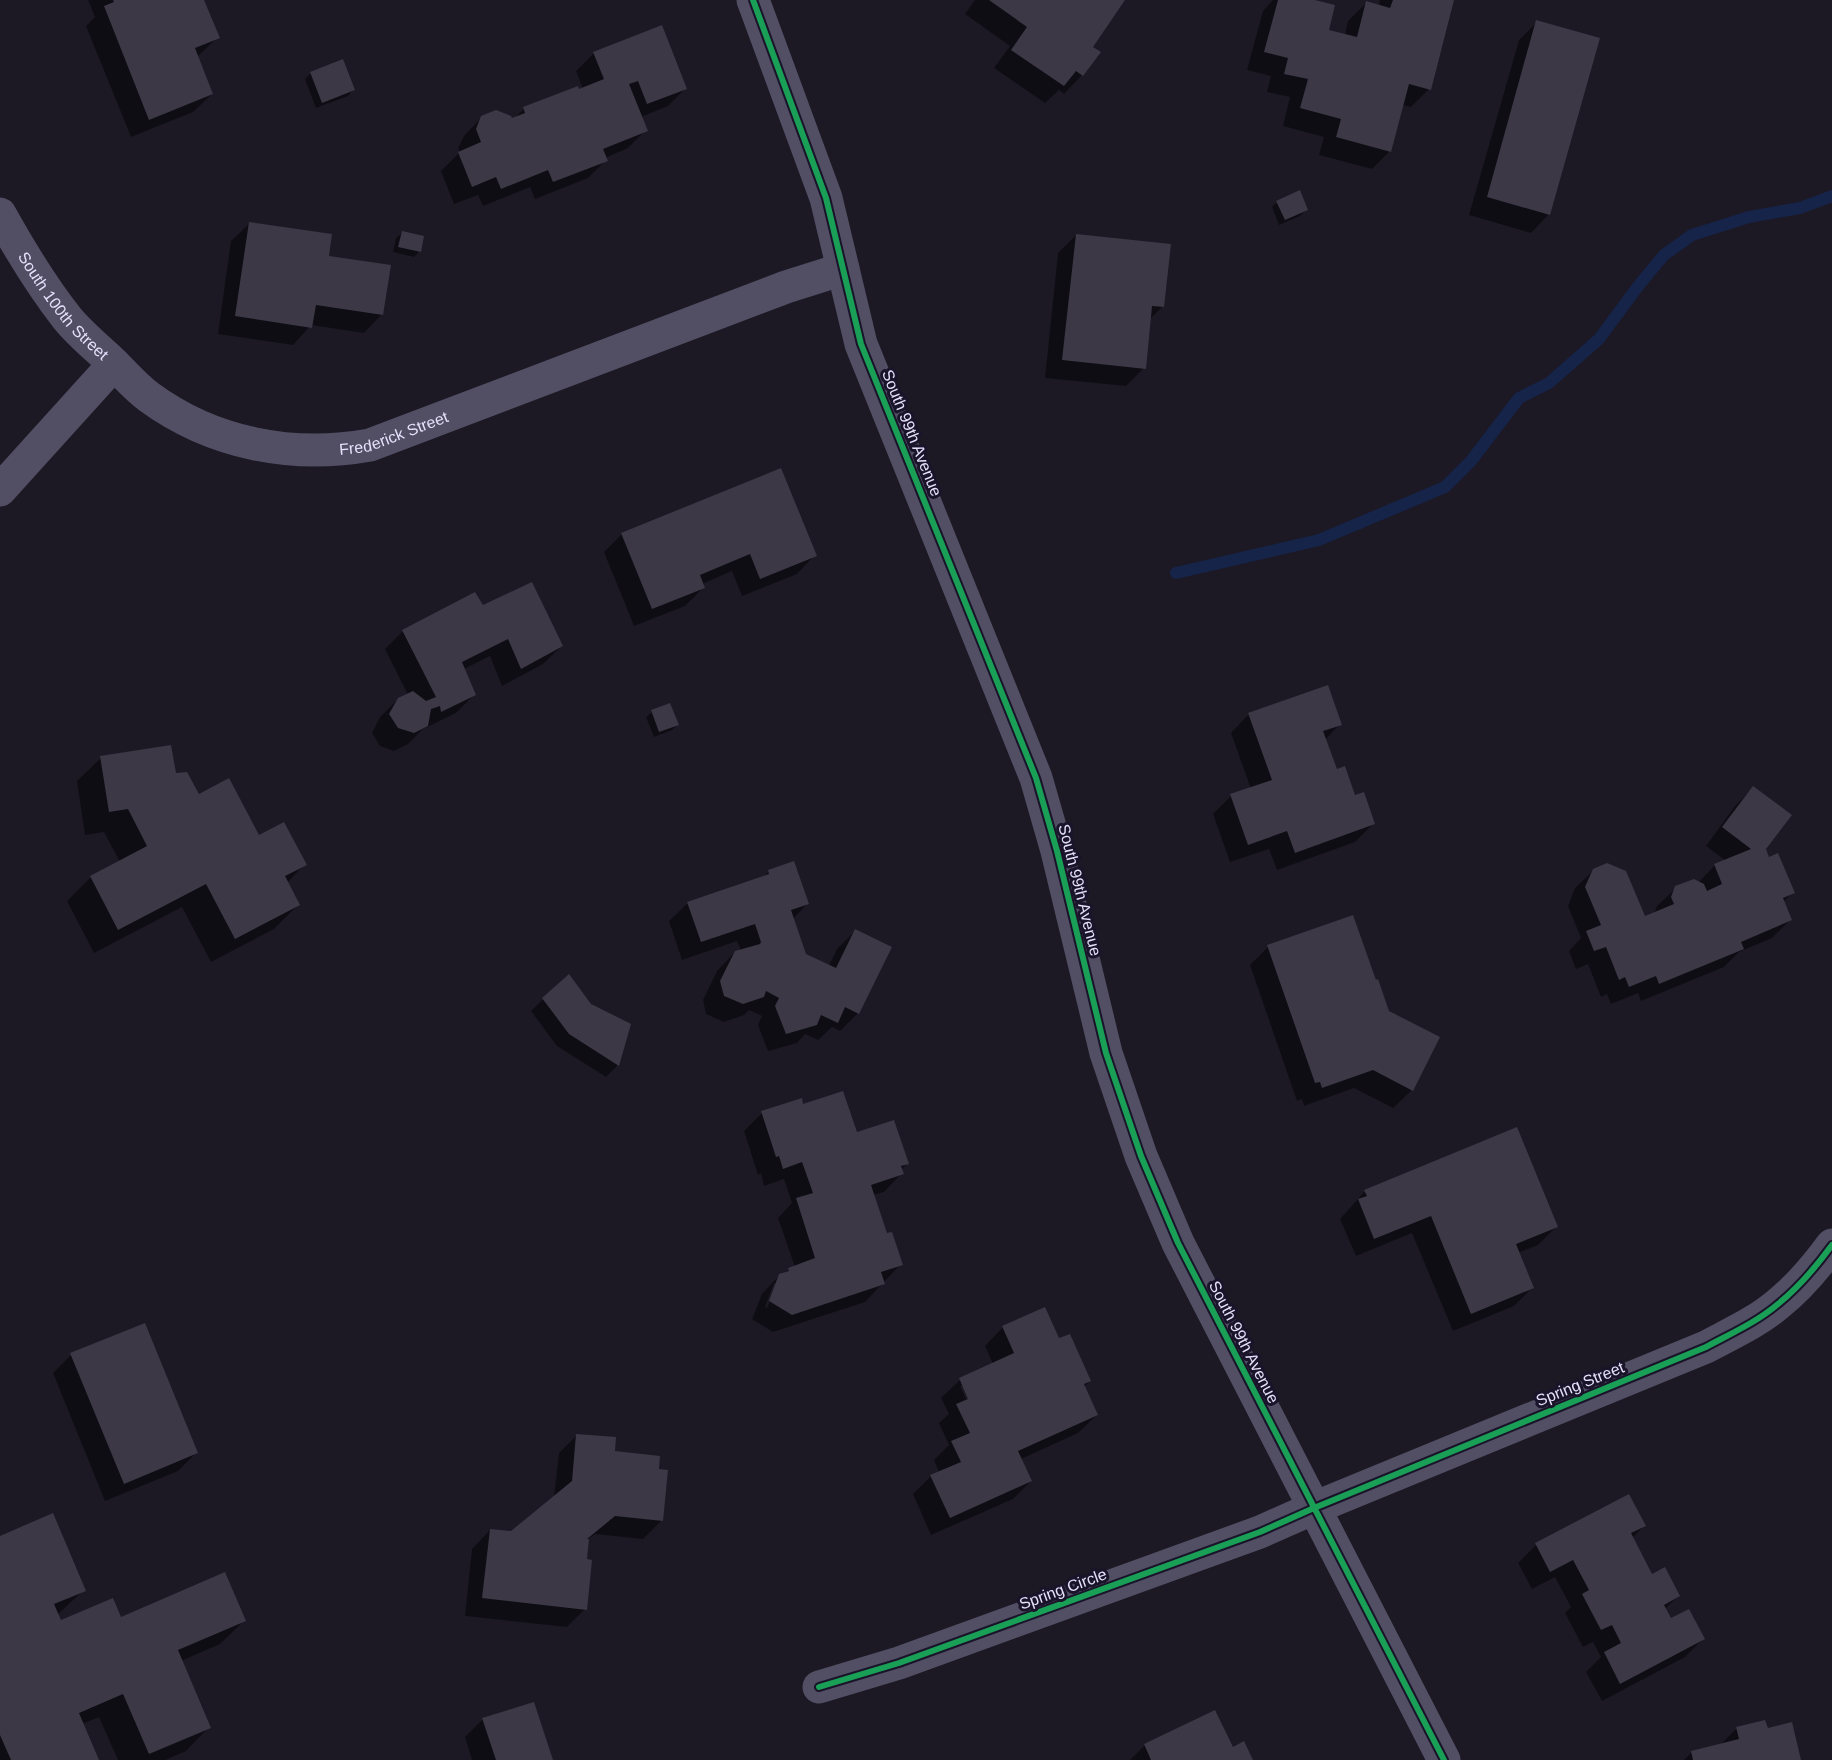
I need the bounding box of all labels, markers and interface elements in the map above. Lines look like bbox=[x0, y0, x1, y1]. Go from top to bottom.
street label: South 100th Street bbox=[15, 249, 112, 363]
street label: South 99th Avenue bbox=[879, 367, 945, 499]
street label: Frederick Street bbox=[338, 408, 451, 458]
street label: South 99th Avenue bbox=[1055, 822, 1105, 958]
street label: South 99th Avenue bbox=[1206, 1278, 1282, 1406]
street label: Spring Street bbox=[1534, 1358, 1627, 1409]
street label: Spring Circle bbox=[1017, 1565, 1109, 1613]

